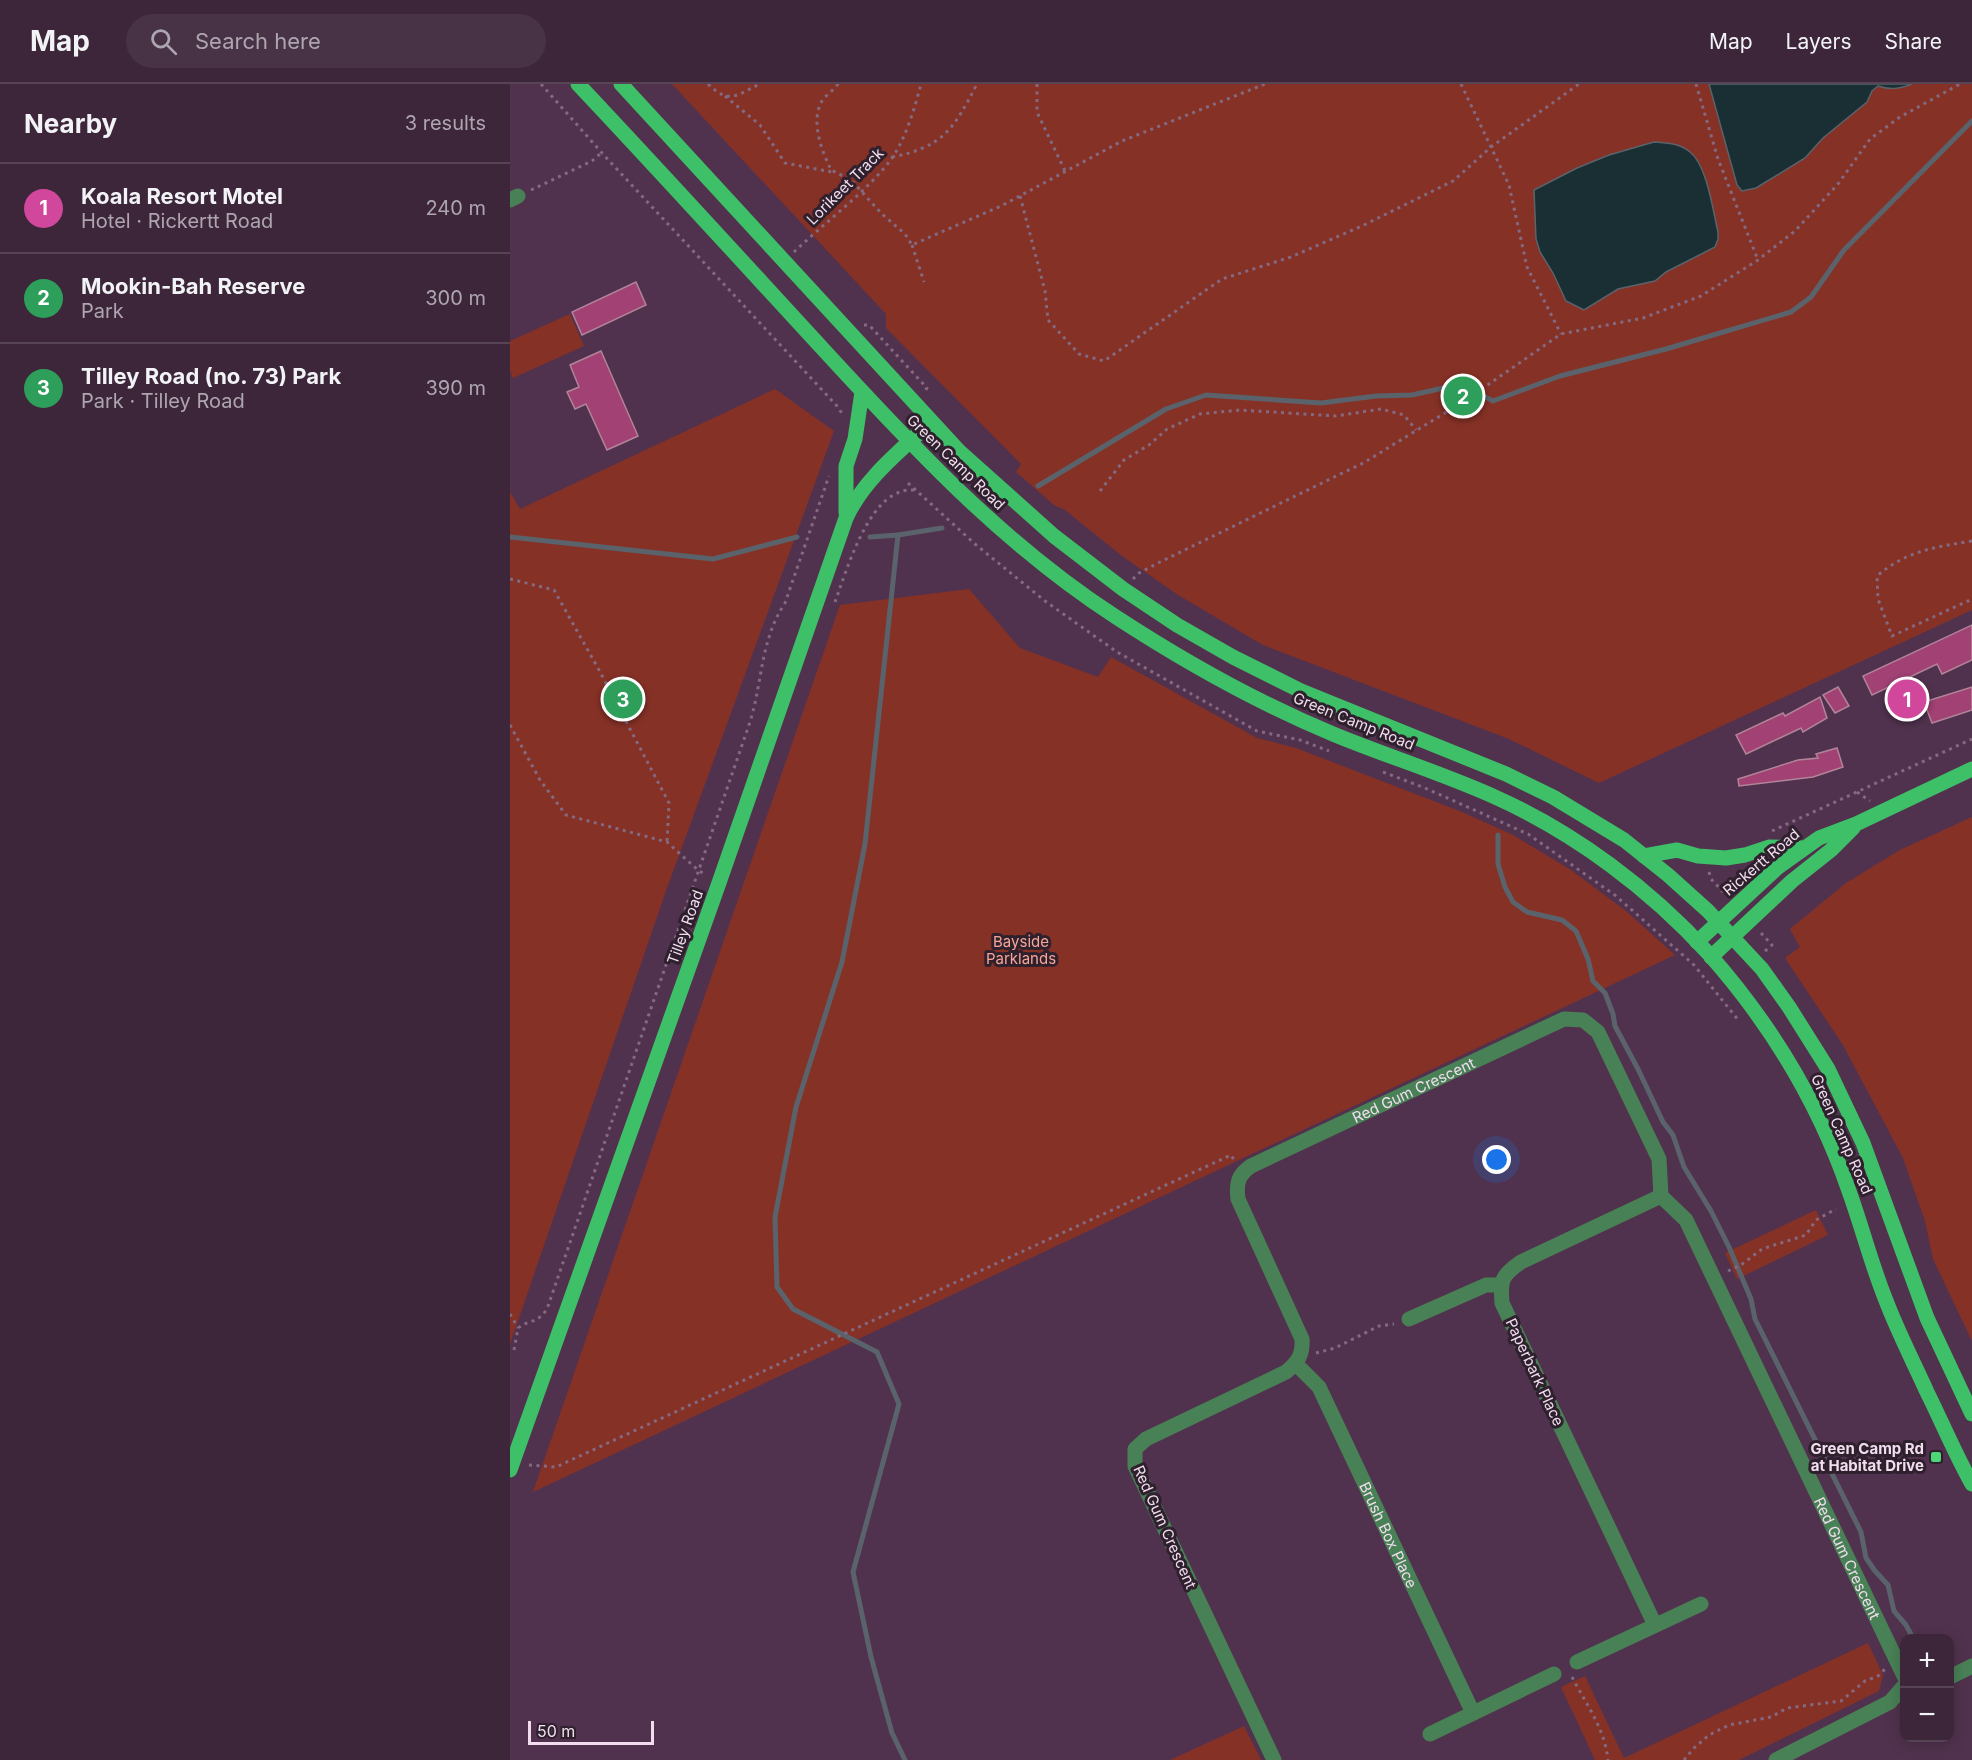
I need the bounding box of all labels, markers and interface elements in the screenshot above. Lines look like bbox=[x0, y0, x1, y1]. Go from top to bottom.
search box bbox=[126, 14, 546, 68]
text: Map bbox=[30, 24, 90, 58]
icon: search bbox=[147, 25, 180, 58]
text: Search here bbox=[195, 28, 321, 54]
text: Map bbox=[1709, 29, 1753, 54]
text: Layers bbox=[1786, 29, 1852, 54]
text: Share bbox=[1885, 29, 1942, 54]
text: Nearby bbox=[24, 108, 117, 139]
text: 3 results bbox=[405, 111, 486, 135]
street label: Lorikeet Track bbox=[802, 143, 888, 229]
text: Koala Resort Motel bbox=[81, 183, 283, 209]
text: 1 bbox=[39, 196, 48, 220]
text: 240 m bbox=[425, 196, 486, 220]
text: Hotel · Rickertt Road bbox=[81, 209, 273, 233]
text: Mookin-Bah Reserve bbox=[81, 273, 305, 299]
text: 2 bbox=[37, 286, 50, 310]
text: 300 m bbox=[425, 286, 486, 310]
text: Park bbox=[81, 299, 124, 323]
text: Tilley Road (no. 73) Park bbox=[81, 363, 341, 389]
pin: 2 bbox=[1444, 374, 1482, 418]
text: 3 bbox=[37, 376, 50, 400]
text: 390 m bbox=[425, 376, 486, 400]
text: Park · Tilley Road bbox=[81, 389, 245, 413]
street label: Green Camp Road bbox=[903, 410, 1009, 514]
pin: 3 bbox=[604, 676, 642, 722]
pin: 1 bbox=[1888, 676, 1926, 722]
street label: Green Camp Road bbox=[1291, 688, 1417, 754]
street label: Rickertt Road bbox=[1719, 824, 1803, 900]
street label: Tilley Road bbox=[663, 887, 707, 967]
park label: Bayside Parklands bbox=[986, 932, 1056, 968]
street label: Red Gum Crescent bbox=[1349, 1053, 1478, 1127]
street label: Green Camp Road bbox=[1807, 1071, 1877, 1197]
your location bbox=[1482, 1145, 1511, 1174]
street label: Paperbark Place bbox=[1502, 1315, 1568, 1429]
place label: Green Camp Rd at Habitat Drive bbox=[1811, 1439, 1924, 1475]
marker: Green Camp Rd at Habitat Drive bbox=[1929, 1450, 1943, 1464]
street label: Red Gum Crescent bbox=[1129, 1462, 1201, 1592]
street label: Brush Box Place bbox=[1356, 1479, 1422, 1591]
street label: Red Gum Crescent bbox=[1810, 1494, 1885, 1622]
map controls bbox=[1900, 1634, 1954, 1742]
button: + bbox=[1900, 1634, 1954, 1688]
button: − bbox=[1900, 1688, 1954, 1742]
scale bar bbox=[528, 1718, 654, 1746]
text: 50 m bbox=[537, 1721, 575, 1741]

